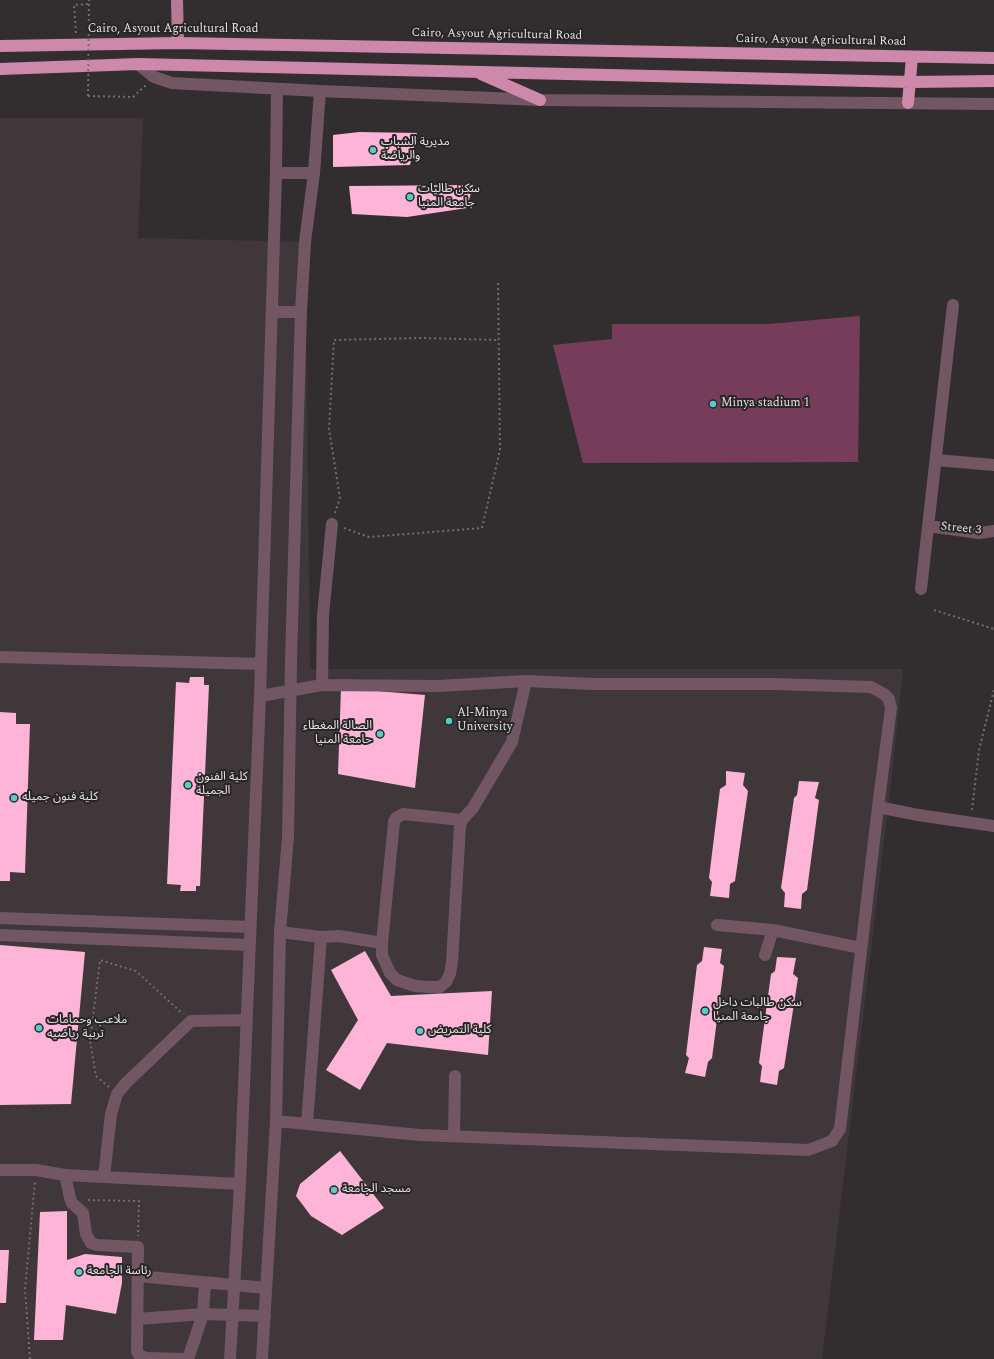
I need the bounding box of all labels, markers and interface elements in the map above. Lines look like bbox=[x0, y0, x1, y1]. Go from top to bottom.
street label: Cairo, Asyout Agricultural Road bbox=[88, 23, 258, 37]
street label: Cairo, Asyout Agricultural Road bbox=[412, 26, 582, 44]
street label: Cairo, Asyout Agricultural Road bbox=[736, 32, 906, 50]
place label: مديرية الشباب والرياضة bbox=[381, 136, 450, 164]
marker: مديرية الشباب والرياضة bbox=[368, 145, 378, 155]
place label: سكن طاليات جامعة المنيا bbox=[418, 183, 480, 211]
marker: سكن طاليات جامعة المنيا bbox=[405, 192, 415, 202]
place label: Minya stadium 1 bbox=[721, 397, 809, 411]
marker: Minya stadium 1 bbox=[708, 399, 718, 409]
street label: Street 3 bbox=[940, 520, 982, 538]
place label: Al-Minya University bbox=[457, 707, 512, 735]
marker: Al-Minya University bbox=[444, 716, 454, 726]
place label: الصالة المغطاء حامعة المنيا bbox=[303, 720, 372, 748]
marker: الصالة المغطاء حامعة المنيا bbox=[375, 729, 385, 739]
place label: كلية الفنون الجميلة bbox=[196, 771, 248, 799]
marker: كلية الفنون الجميلة bbox=[183, 780, 193, 790]
place label: كلية فنون جميله bbox=[22, 791, 98, 805]
marker: كلية فنون جميله bbox=[9, 793, 19, 803]
place label: سكن طالبات داخل جامعة المنيا bbox=[713, 997, 802, 1025]
marker: سكن طالبات داخل جامعة المنيا bbox=[700, 1006, 710, 1016]
place label: ملاعب وحمامات تربية رياضيه bbox=[47, 1014, 127, 1042]
marker: ملاعب وحمامات تربية رياضيه bbox=[34, 1023, 44, 1033]
place label: كلية التمريض bbox=[428, 1024, 491, 1038]
marker: كلية التمريض bbox=[415, 1026, 425, 1036]
place label: مسجد الجامعة bbox=[342, 1183, 411, 1197]
marker: مسجد الجامعة bbox=[329, 1185, 339, 1195]
place label: رئاسة الجامعة bbox=[87, 1265, 151, 1279]
marker: رئاسة الجامعة bbox=[74, 1267, 84, 1277]

